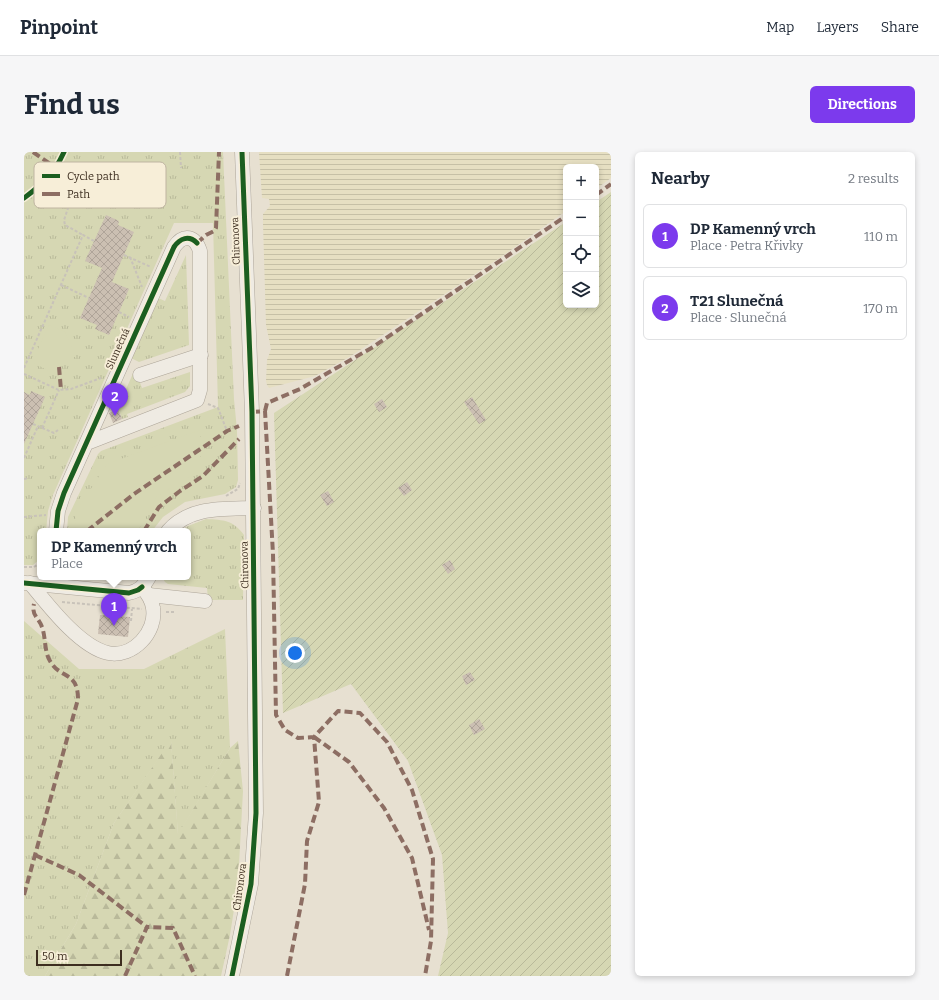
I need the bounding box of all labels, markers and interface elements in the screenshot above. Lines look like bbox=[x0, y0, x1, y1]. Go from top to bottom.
text: Pinpoint bbox=[20, 16, 98, 39]
text: Map bbox=[766, 19, 794, 36]
text: Layers bbox=[816, 19, 859, 36]
text: Share bbox=[881, 19, 919, 36]
button: Directions bbox=[810, 86, 915, 123]
text: Find us bbox=[24, 88, 120, 121]
legend bbox=[34, 162, 166, 208]
map controls bbox=[563, 164, 599, 308]
button: + bbox=[563, 164, 599, 200]
text: Nearby bbox=[651, 168, 710, 189]
text: Cycle path bbox=[67, 170, 120, 183]
text: 2 results bbox=[848, 171, 899, 186]
text: Path bbox=[67, 188, 90, 201]
button: − bbox=[563, 200, 599, 236]
street label: Chironova bbox=[229, 216, 243, 265]
text: DP Kamenný vrch bbox=[690, 220, 816, 238]
text: 1 bbox=[662, 229, 668, 244]
text: 110 m bbox=[864, 229, 898, 244]
button: locate bbox=[563, 236, 599, 272]
text: Place · Petra Křivky bbox=[690, 238, 803, 253]
button: layers bbox=[563, 272, 599, 308]
text: T21 Slunečná bbox=[690, 292, 784, 310]
text: 2 bbox=[661, 301, 669, 316]
text: 170 m bbox=[863, 301, 898, 316]
text: Place · Slunečná bbox=[690, 310, 787, 325]
street label: Slunečná bbox=[104, 326, 133, 371]
pin: 2 bbox=[102, 383, 128, 416]
popup bbox=[37, 528, 191, 580]
text: DP Kamenný vrch bbox=[51, 538, 177, 556]
street label: Chironova bbox=[239, 541, 251, 589]
text: Place bbox=[51, 556, 83, 571]
pin: 1 bbox=[101, 593, 127, 626]
your location bbox=[285, 643, 305, 663]
street label: Chironova bbox=[231, 862, 249, 911]
scale bar bbox=[36, 948, 122, 967]
text: 50 m bbox=[42, 950, 68, 963]

